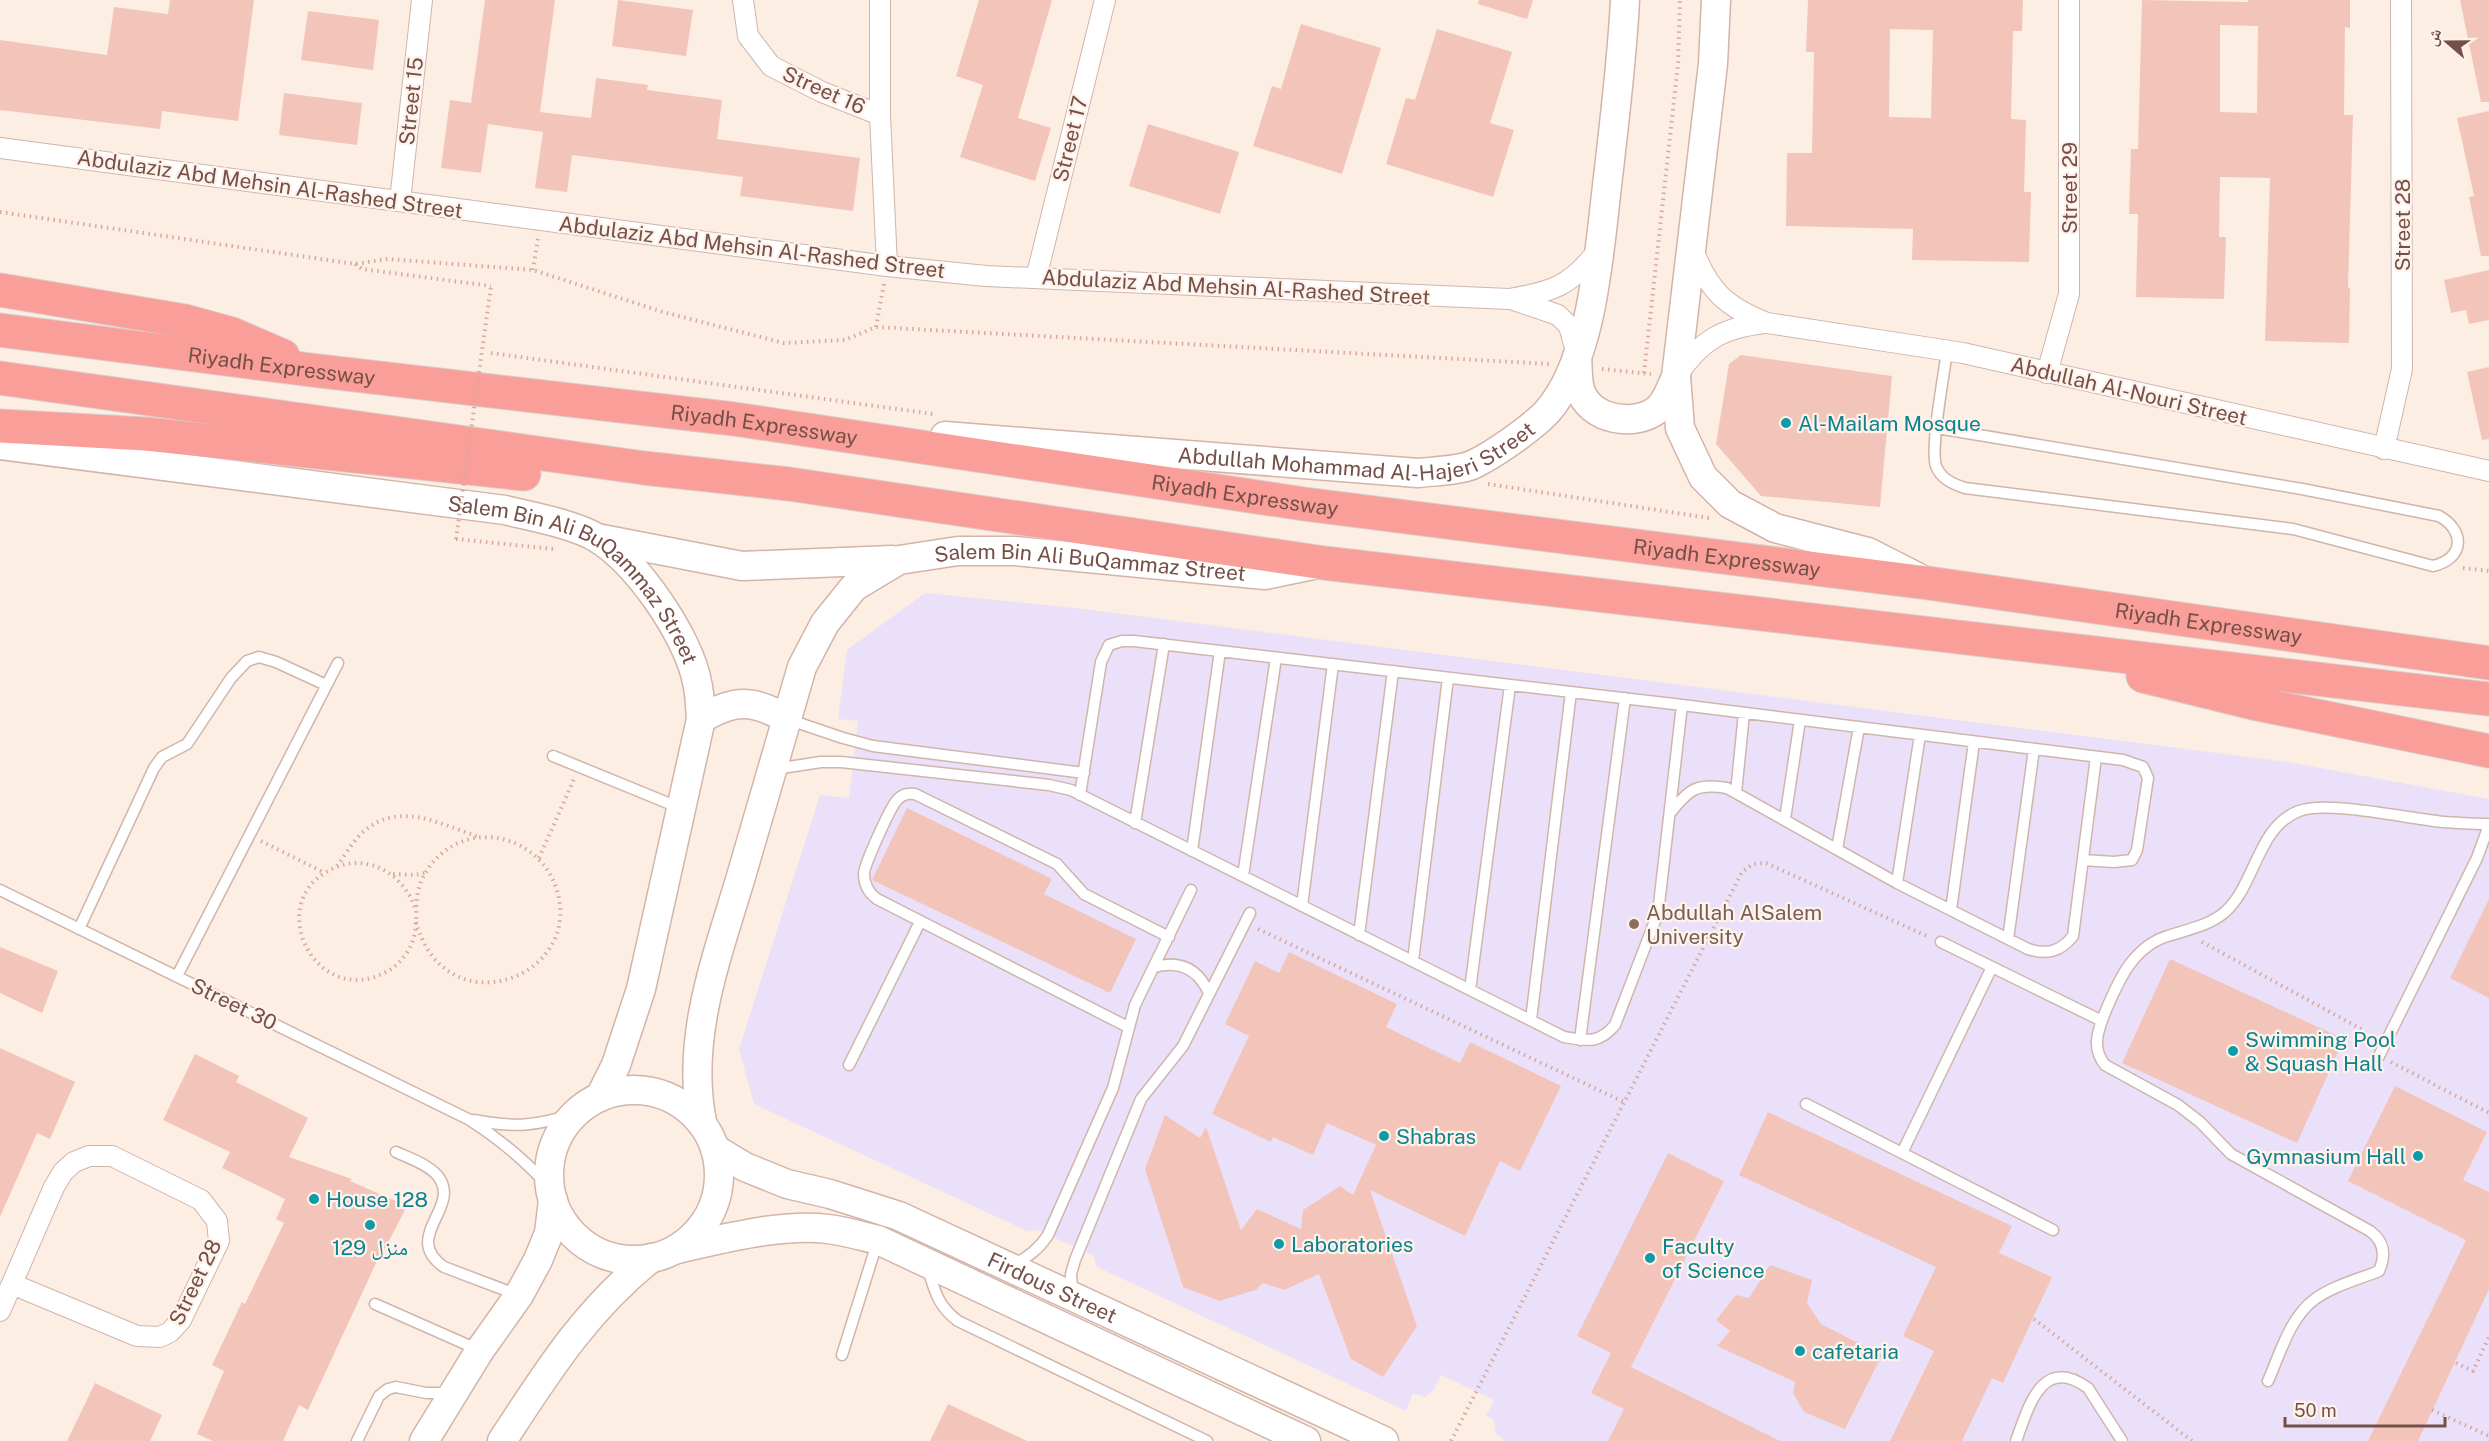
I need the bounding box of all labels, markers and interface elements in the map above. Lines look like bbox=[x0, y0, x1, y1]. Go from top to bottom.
north arrow bbox=[2417, 12, 2477, 72]
text: ش bbox=[2422, 26, 2445, 48]
street label: Street 15 bbox=[394, 56, 428, 146]
street label: Street 16 bbox=[779, 61, 869, 119]
street label: Street 17 bbox=[1047, 93, 1093, 185]
street label: Street 29 bbox=[2057, 142, 2082, 234]
street label: Abdulaziz Abd Mehsin Al-Rashed Street bbox=[76, 145, 464, 223]
street label: Street 28 bbox=[2390, 179, 2415, 271]
street label: Abdulaziz Abd Mehsin Al-Rashed Street bbox=[557, 211, 947, 283]
street label: Abdulaziz Abd Mehsin Al-Rashed Street bbox=[1041, 264, 1431, 310]
street label: Riyadh Expressway bbox=[186, 342, 377, 390]
street label: Abdullah Al-Nouri Street bbox=[2008, 352, 2250, 430]
street label: Riyadh Expressway bbox=[669, 399, 859, 450]
place label: Al-Mailam Mosque bbox=[1798, 411, 1981, 436]
street label: Abdullah Mohammad Al-Hajeri Street bbox=[1177, 416, 1539, 486]
marker: Al-Mailam Mosque bbox=[1779, 416, 1793, 430]
street label: Riyadh Expressway bbox=[1150, 469, 1340, 521]
street label: Salem Bin Ali BuQammaz Street bbox=[446, 490, 703, 667]
street label: Riyadh Expressway bbox=[1632, 533, 1822, 582]
street label: Salem Bin Ali BuQammaz Street bbox=[932, 538, 1247, 586]
street label: Riyadh Expressway bbox=[2113, 597, 2304, 649]
place label: Abdullah AlSalem University bbox=[1646, 900, 1822, 949]
marker: Abdullah AlSalem University bbox=[1627, 917, 1641, 931]
street label: Street 30 bbox=[187, 973, 281, 1035]
place label: Swimming Pool & Squash Hall bbox=[2245, 1027, 2396, 1076]
marker: Swimming Pool & Squash Hall bbox=[2226, 1044, 2240, 1058]
place label: Shabras bbox=[1396, 1124, 1476, 1149]
marker: Shabras bbox=[1377, 1129, 1391, 1143]
place label: Gymnasium Hall bbox=[2246, 1144, 2406, 1169]
marker: Gymnasium Hall bbox=[2411, 1149, 2425, 1163]
place label: House 128 bbox=[326, 1187, 428, 1212]
marker: House 128 bbox=[307, 1192, 321, 1206]
marker: منزل 129 bbox=[363, 1218, 377, 1232]
place label: Laboratories bbox=[1291, 1232, 1413, 1257]
place label: Faculty of Science bbox=[1662, 1234, 1765, 1283]
street label: Street 28 bbox=[163, 1235, 227, 1329]
place label: منزل 129 bbox=[332, 1235, 408, 1260]
marker: Laboratories bbox=[1272, 1237, 1286, 1251]
street label: Firdous Street bbox=[984, 1246, 1121, 1328]
marker: Faculty of Science bbox=[1643, 1251, 1657, 1265]
place label: cafetaria bbox=[1812, 1339, 1899, 1364]
marker: cafetaria bbox=[1793, 1344, 1807, 1358]
scale bar bbox=[2285, 1390, 2446, 1428]
text: 50 m bbox=[2294, 1400, 2337, 1421]

